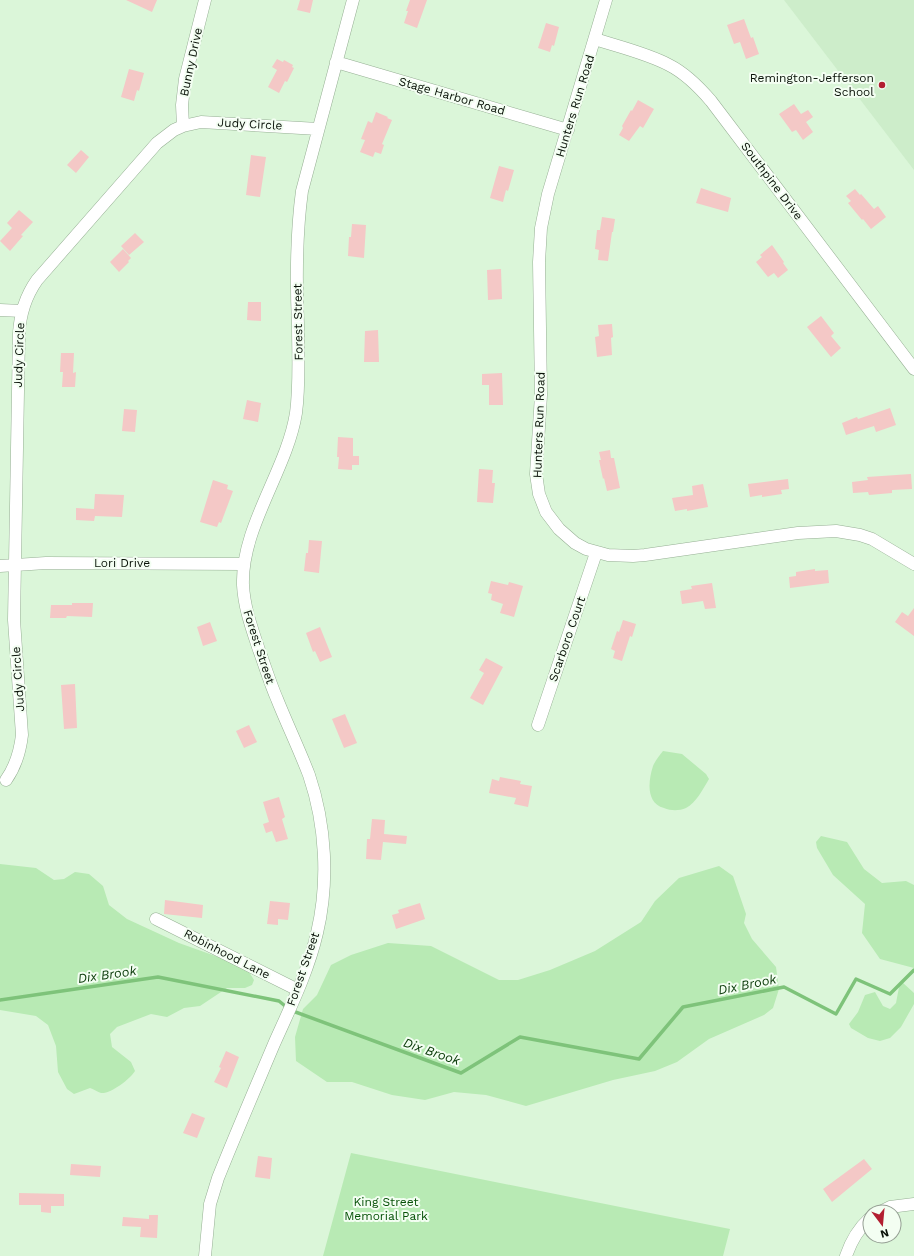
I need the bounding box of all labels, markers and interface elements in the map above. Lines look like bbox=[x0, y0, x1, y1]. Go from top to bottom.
street label: Bunny Drive bbox=[177, 26, 205, 98]
street label: Hunters Run Road bbox=[553, 53, 597, 159]
place label: Remington-Jefferson School bbox=[750, 71, 874, 99]
street label: Stage Harbor Road bbox=[397, 74, 507, 118]
marker: Remington-Jefferson School bbox=[877, 80, 887, 90]
street label: Judy Circle bbox=[217, 115, 283, 133]
street label: Southpine Drive bbox=[738, 139, 806, 223]
street label: Forest Street bbox=[290, 283, 306, 361]
street label: Judy Circle bbox=[11, 322, 27, 388]
street label: Hunters Run Road bbox=[530, 372, 548, 478]
street label: Lori Drive bbox=[94, 556, 150, 570]
street label: Scarboro Court bbox=[546, 595, 588, 683]
street label: Forest Street bbox=[240, 608, 278, 686]
street label: Judy Circle bbox=[9, 646, 27, 712]
street label: Robinhood Lane bbox=[182, 926, 273, 982]
street label: Forest Street bbox=[284, 930, 322, 1008]
water label: Dix Brook bbox=[77, 963, 138, 986]
water label: Dix Brook bbox=[717, 971, 778, 997]
water label: Dix Brook bbox=[401, 1035, 463, 1068]
park label: King Street Memorial Park bbox=[344, 1195, 428, 1223]
north arrow bbox=[862, 1204, 902, 1244]
text: N bbox=[879, 1226, 890, 1241]

